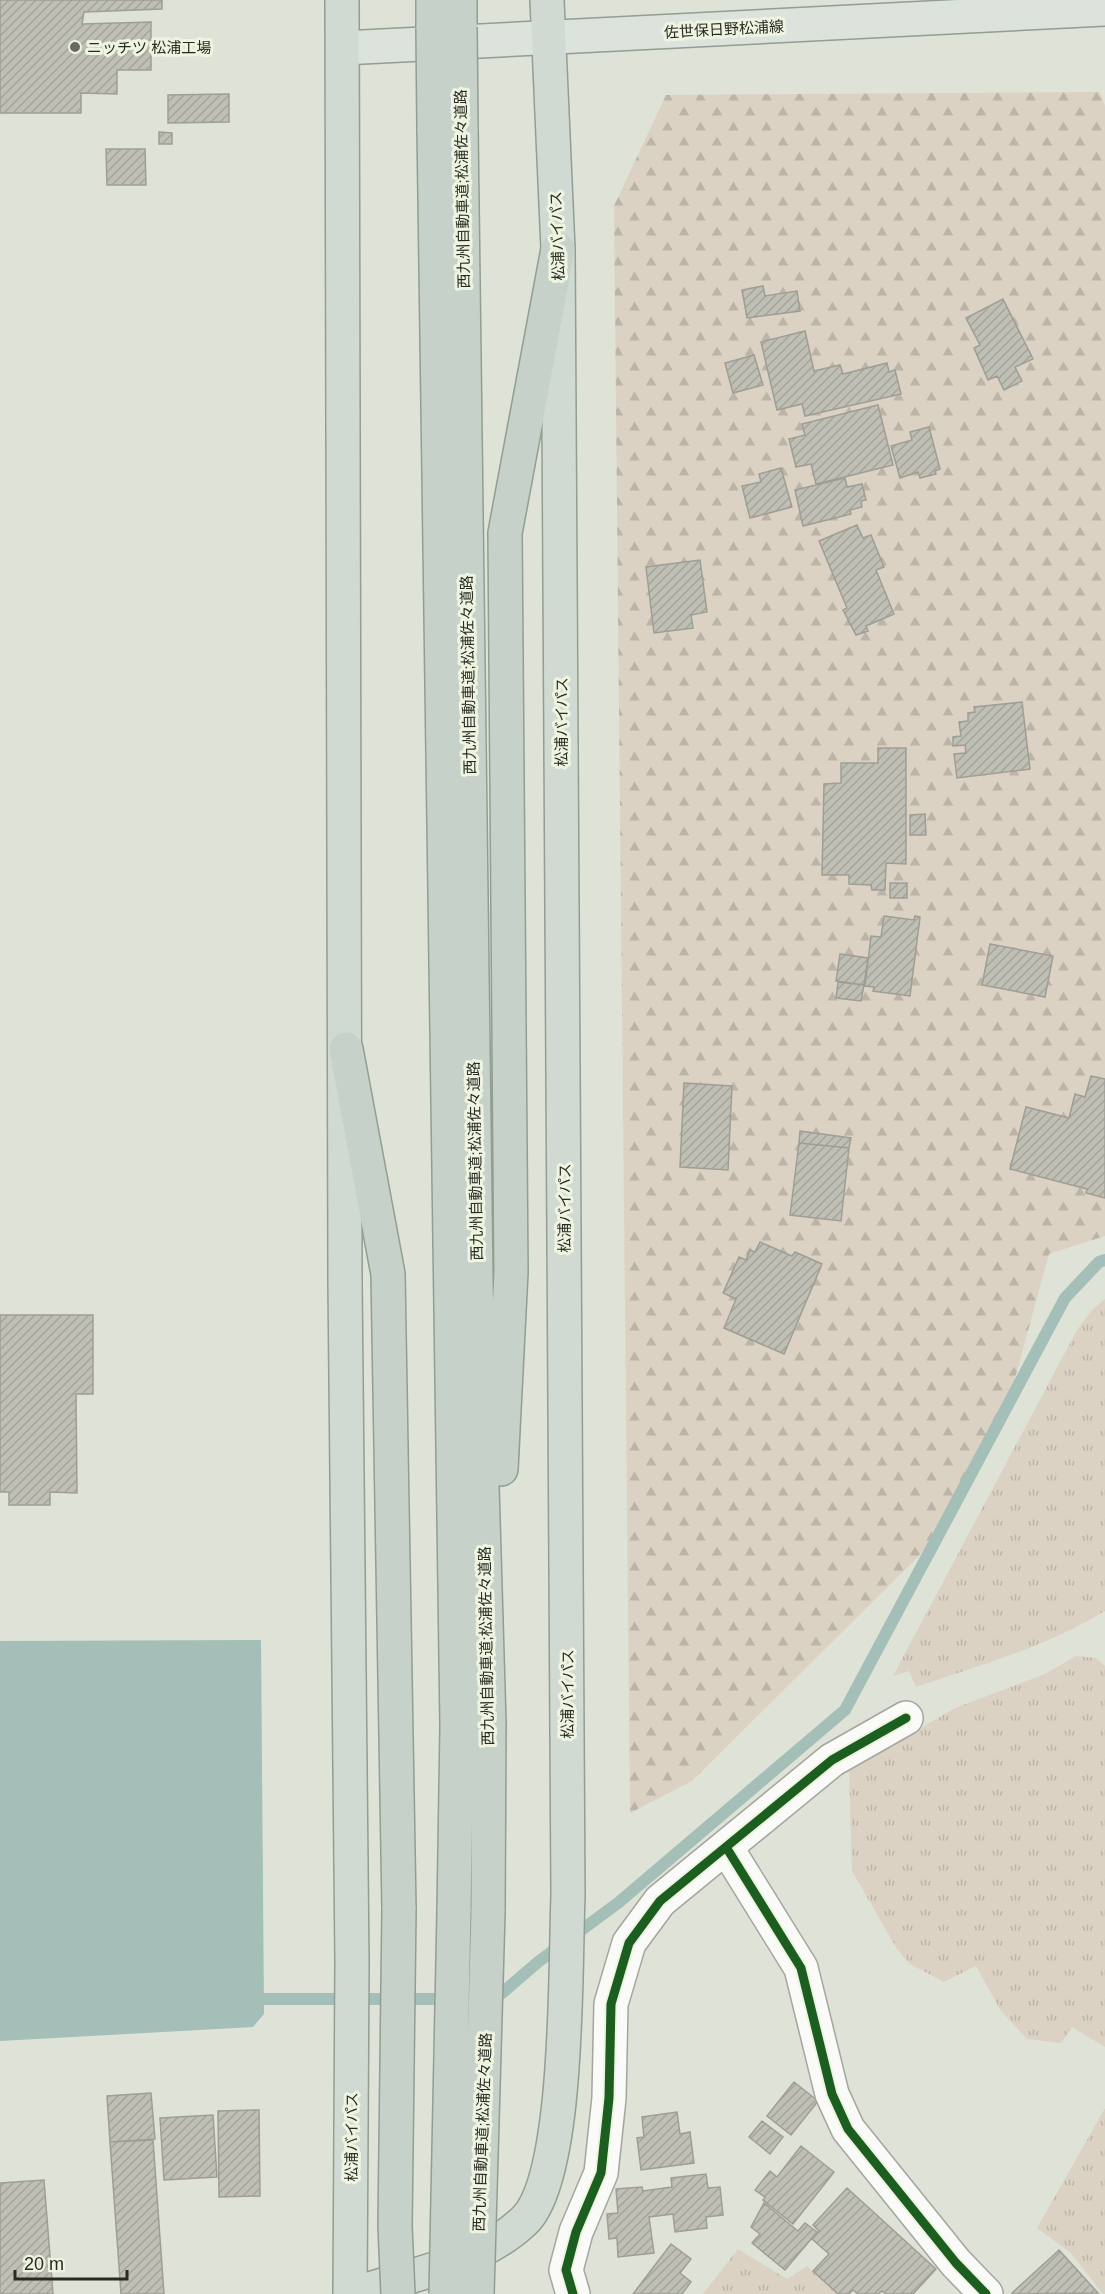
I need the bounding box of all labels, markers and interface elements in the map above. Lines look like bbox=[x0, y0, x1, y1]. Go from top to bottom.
street label: 佐世保日野松浦線 bbox=[664, 17, 784, 41]
place label: ニッチツ 松浦工場 bbox=[87, 39, 211, 56]
marker: ニッチツ 松浦工場 bbox=[68, 40, 82, 54]
street label: 西九州自動車道;松浦佐々道路 bbox=[452, 89, 472, 289]
street label: 松浦バイパス bbox=[547, 191, 567, 281]
street label: 西九州自動車道;松浦佐々道路 bbox=[458, 575, 478, 775]
street label: 松浦バイパス bbox=[553, 677, 570, 767]
street label: 西九州自動車道;松浦佐々道路 bbox=[465, 1061, 485, 1261]
street label: 松浦バイパス bbox=[556, 1163, 573, 1253]
street label: 西九州自動車道;松浦佐々道路 bbox=[476, 1546, 496, 1746]
street label: 松浦バイパス bbox=[559, 1649, 576, 1739]
street label: 西九州自動車道;松浦佐々道路 bbox=[470, 2032, 494, 2232]
street label: 松浦バイパス bbox=[343, 2092, 360, 2182]
scale bar bbox=[15, 2243, 128, 2281]
text: 20 m bbox=[24, 2254, 64, 2274]

